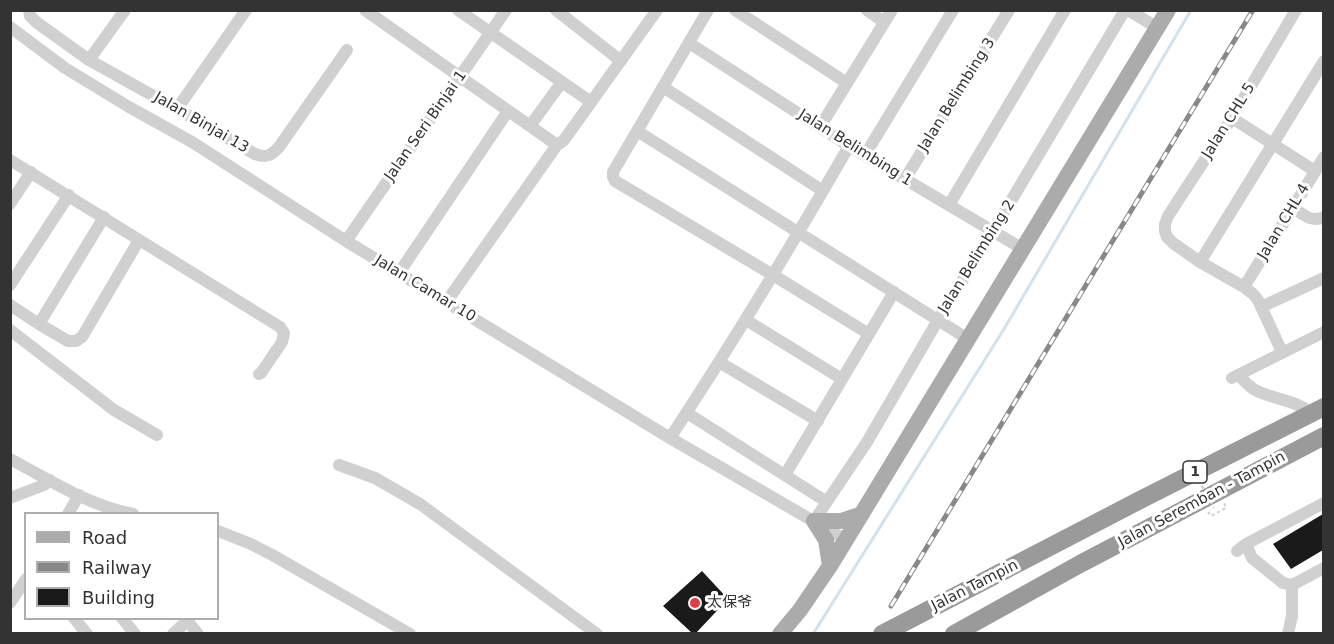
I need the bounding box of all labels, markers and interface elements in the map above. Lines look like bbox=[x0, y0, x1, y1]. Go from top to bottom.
street label: Jalan Belimbing 3 bbox=[915, 35, 999, 155]
street label: Jalan Seri Binjai 1 bbox=[381, 67, 471, 185]
street label: Jalan CHL 5 bbox=[1199, 80, 1259, 162]
street label: Jalan Binjai 13 bbox=[150, 89, 252, 157]
street label: Jalan Belimbing 1 bbox=[795, 106, 915, 190]
street label: Jalan CHL 4 bbox=[1254, 181, 1314, 263]
street label: Jalan Belimbing 2 bbox=[935, 197, 1019, 317]
street label: Jalan Camar 10 bbox=[371, 252, 479, 326]
street label: Jalan Seremban - Tampin bbox=[1115, 448, 1289, 552]
road number: 1 bbox=[1183, 461, 1207, 483]
legend bbox=[24, 512, 219, 620]
text: Road bbox=[82, 527, 127, 548]
street label: Jalan Tampin bbox=[929, 556, 1021, 616]
text: Railway bbox=[82, 557, 152, 578]
text: Building bbox=[82, 587, 155, 608]
place label: 太保爷 bbox=[707, 594, 752, 612]
marker: 太保爷 bbox=[688, 596, 702, 610]

